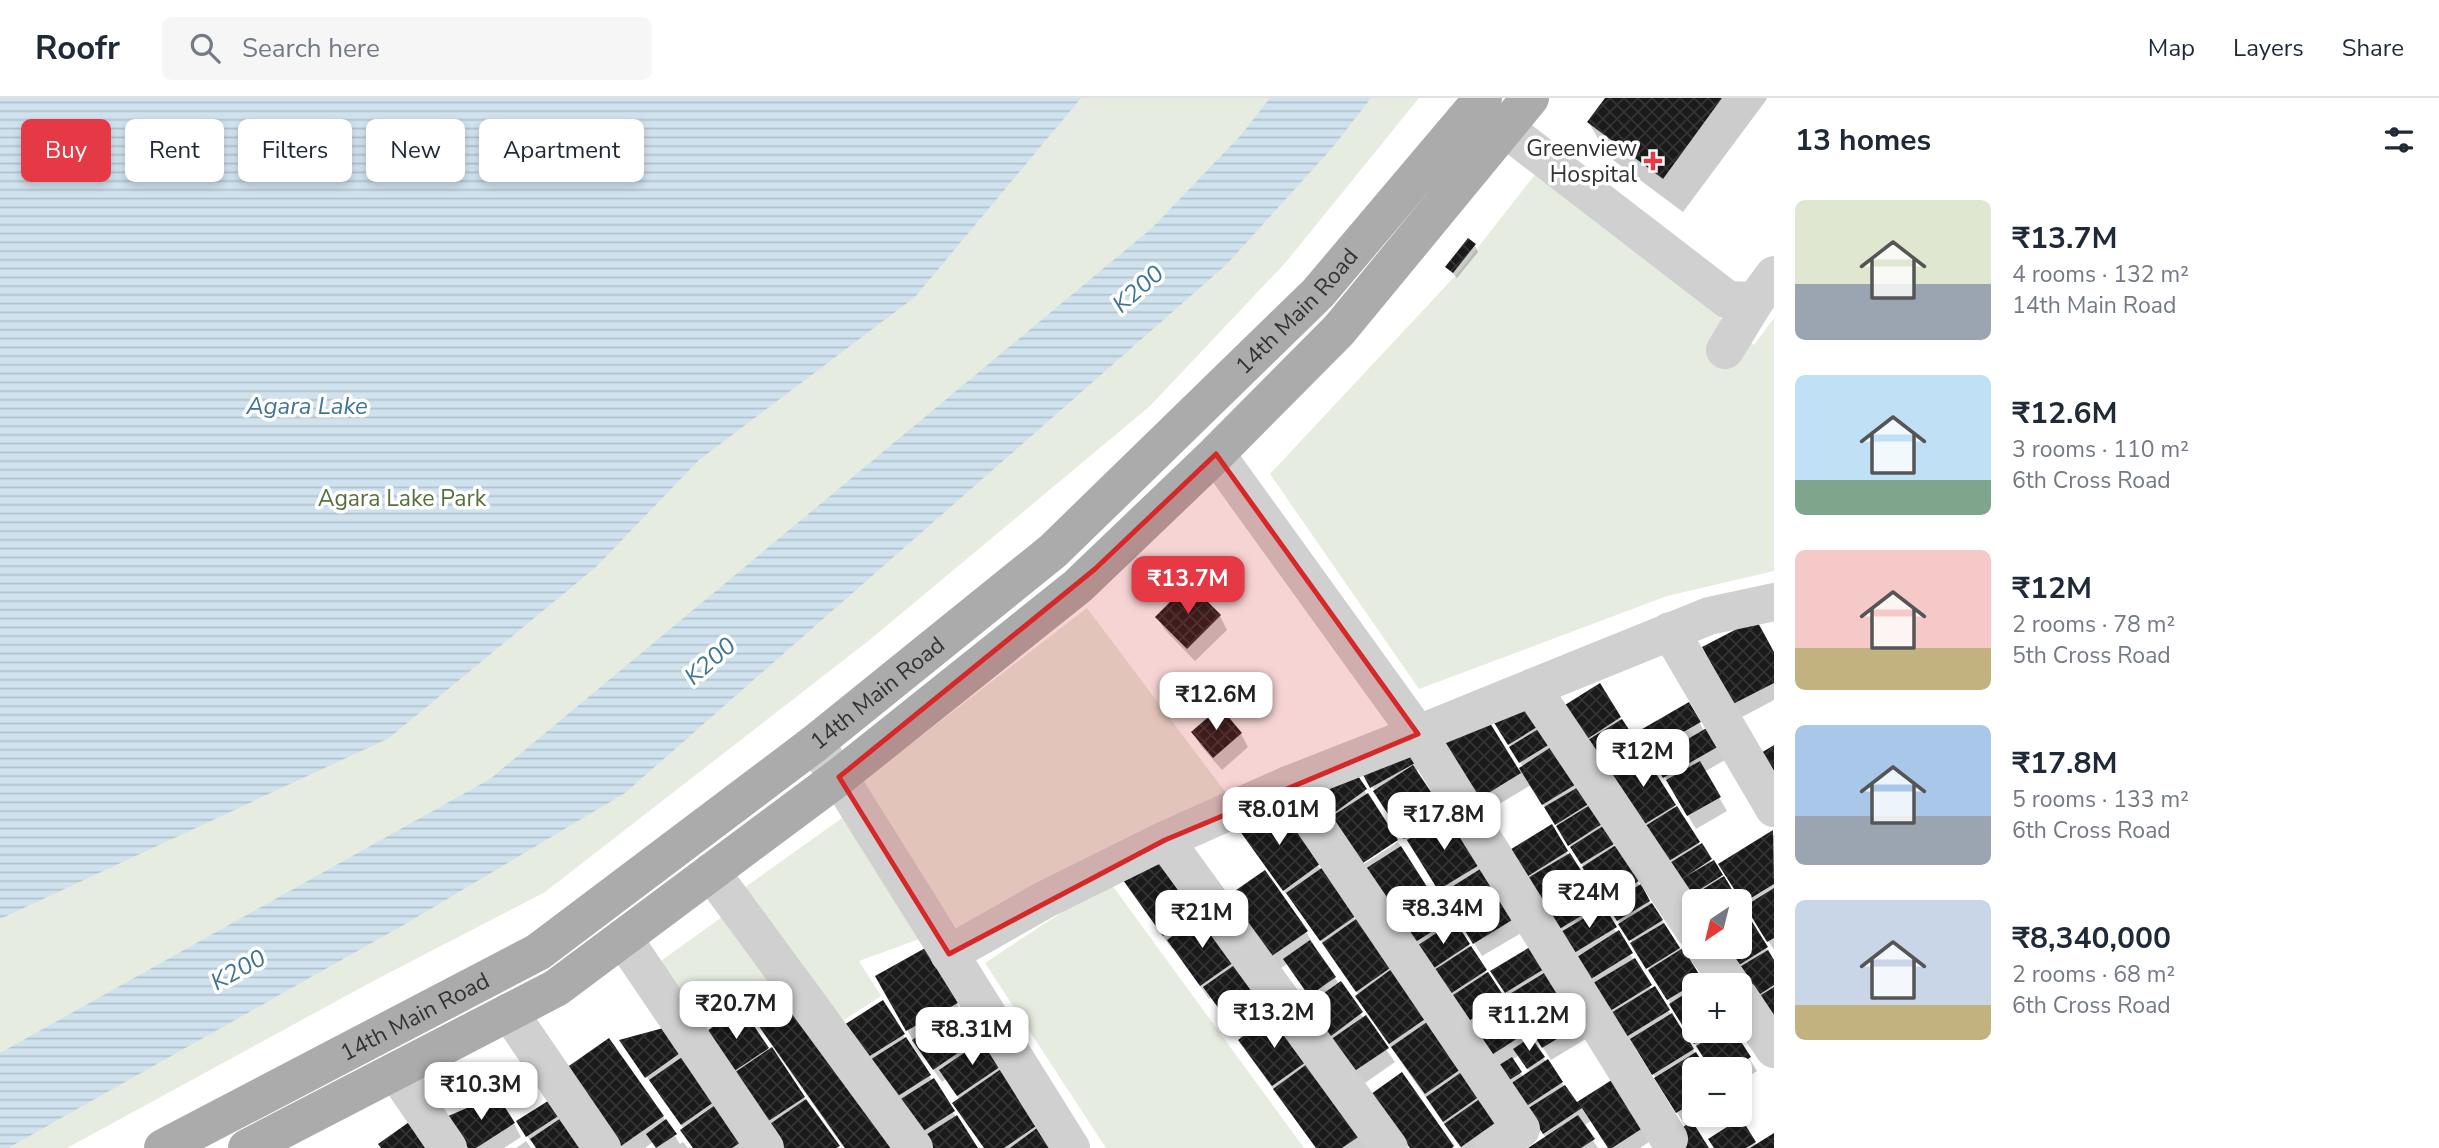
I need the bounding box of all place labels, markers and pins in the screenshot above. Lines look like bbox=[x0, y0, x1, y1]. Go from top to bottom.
place label: Greenview Hospital bbox=[1526, 133, 1637, 190]
marker: Greenview Hospital bbox=[1643, 151, 1663, 171]
pin: ₹13.7M bbox=[1131, 556, 1245, 616]
pin: ₹12.6M bbox=[1159, 672, 1273, 732]
pin: ₹12M bbox=[1602, 730, 1684, 789]
pin: ₹8.01M bbox=[1222, 788, 1336, 847]
pin: ₹17.8M bbox=[1387, 792, 1501, 852]
pin: ₹24M bbox=[1548, 870, 1630, 930]
pin: ₹8.34M bbox=[1386, 886, 1500, 946]
pin: ₹21M bbox=[1161, 890, 1243, 950]
pin: ₹20.7M bbox=[679, 982, 793, 1041]
pin: ₹13.2M bbox=[1217, 990, 1331, 1050]
pin: ₹11.2M bbox=[1472, 993, 1586, 1053]
pin: ₹8.31M bbox=[915, 1007, 1029, 1067]
pin: ₹10.3M bbox=[424, 1062, 538, 1122]

